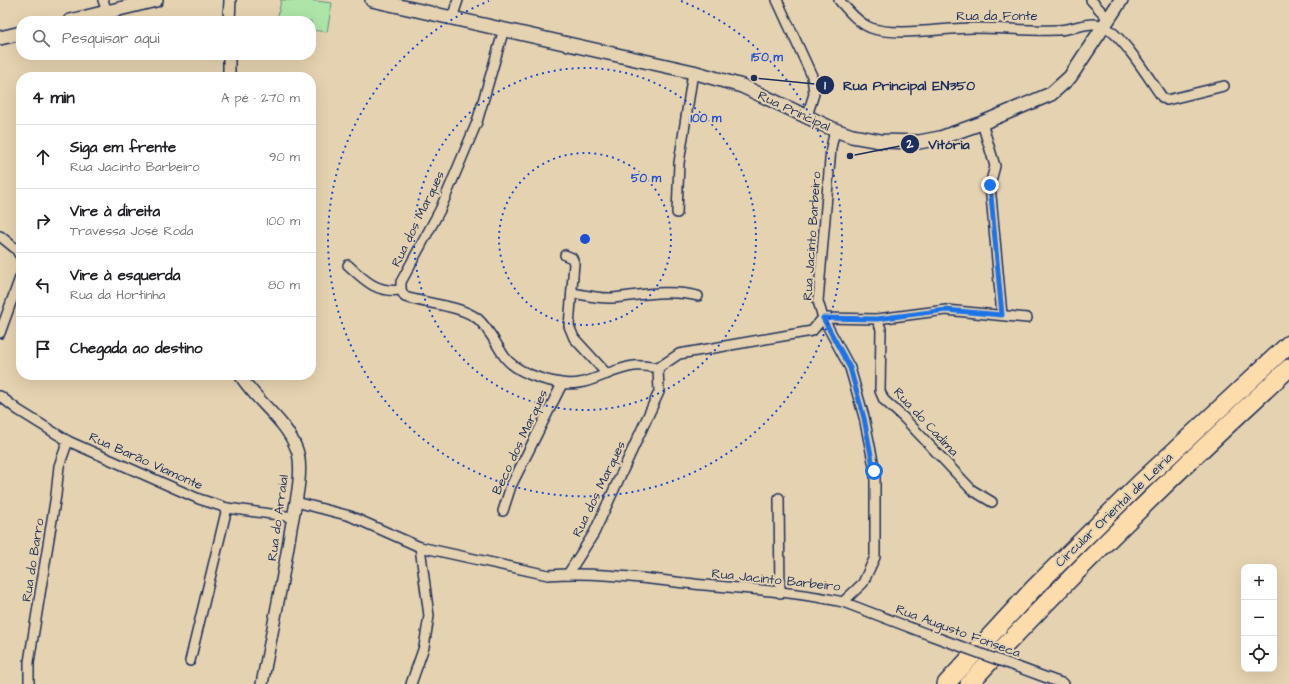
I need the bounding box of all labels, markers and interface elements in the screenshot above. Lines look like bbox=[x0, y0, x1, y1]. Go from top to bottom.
street label: Rua da Fonte bbox=[956, 7, 1038, 25]
search box bbox=[16, 16, 316, 60]
icon: search bbox=[30, 27, 52, 49]
text: Pesquisar aqui bbox=[62, 28, 159, 49]
text: 150 m bbox=[751, 49, 784, 66]
callout: Rua Principal EN350 bbox=[815, 72, 983, 98]
text: Rua Principal EN350 bbox=[843, 76, 975, 96]
text: 1 bbox=[824, 77, 826, 94]
text: 4 min bbox=[32, 86, 75, 110]
street label: Rua Principal bbox=[755, 86, 833, 136]
text: A pé · 270 m bbox=[221, 89, 300, 107]
text: 100 m bbox=[691, 110, 722, 127]
callout: Vitória bbox=[900, 131, 978, 157]
text: Vitória bbox=[927, 135, 971, 155]
text: 2 bbox=[906, 136, 914, 153]
text: Siga em frente bbox=[70, 137, 176, 158]
icon: ahead bbox=[32, 146, 54, 168]
text: 90 m bbox=[269, 148, 300, 166]
text: Rua Jacinto Barbeiro bbox=[70, 158, 199, 176]
street label: Rua dos Marques bbox=[387, 168, 449, 270]
text: 50 m bbox=[631, 170, 662, 187]
street label: Rua Jacinto Barbeiro bbox=[799, 170, 826, 301]
route end bbox=[981, 176, 999, 194]
text: Vire à direita bbox=[70, 201, 160, 222]
icon: right bbox=[32, 210, 54, 232]
text: 100 m bbox=[267, 212, 300, 230]
text: Travessa José Roda bbox=[70, 222, 193, 240]
centre of rings bbox=[578, 232, 592, 246]
text: Vire à esquerda bbox=[70, 265, 180, 286]
icon: left bbox=[32, 274, 54, 296]
text: 80 m bbox=[268, 276, 300, 294]
text: Rua da Hortinha bbox=[70, 286, 165, 304]
icon: arrive bbox=[32, 338, 54, 360]
text: Chegada ao destino bbox=[70, 338, 203, 359]
street label: Rua do Cadima bbox=[889, 384, 963, 461]
street label: Beco dos Marques bbox=[488, 386, 552, 498]
street label: Rua Barão Viamonte bbox=[86, 428, 206, 494]
street label: Rua dos Marques bbox=[568, 438, 630, 540]
street label: Circular Oriental de Leiria bbox=[1051, 449, 1177, 571]
route start bbox=[865, 462, 883, 480]
street label: Rua do Arraial bbox=[263, 474, 293, 562]
street label: Rua do Barro bbox=[18, 516, 49, 603]
street label: Rua Jacinto Barbeiro bbox=[711, 564, 842, 596]
map controls bbox=[1241, 564, 1277, 672]
button: + bbox=[1241, 564, 1277, 600]
street label: Rua Augusto Fonseca bbox=[893, 600, 1023, 663]
button: − bbox=[1241, 600, 1277, 636]
button: locate bbox=[1241, 636, 1277, 672]

